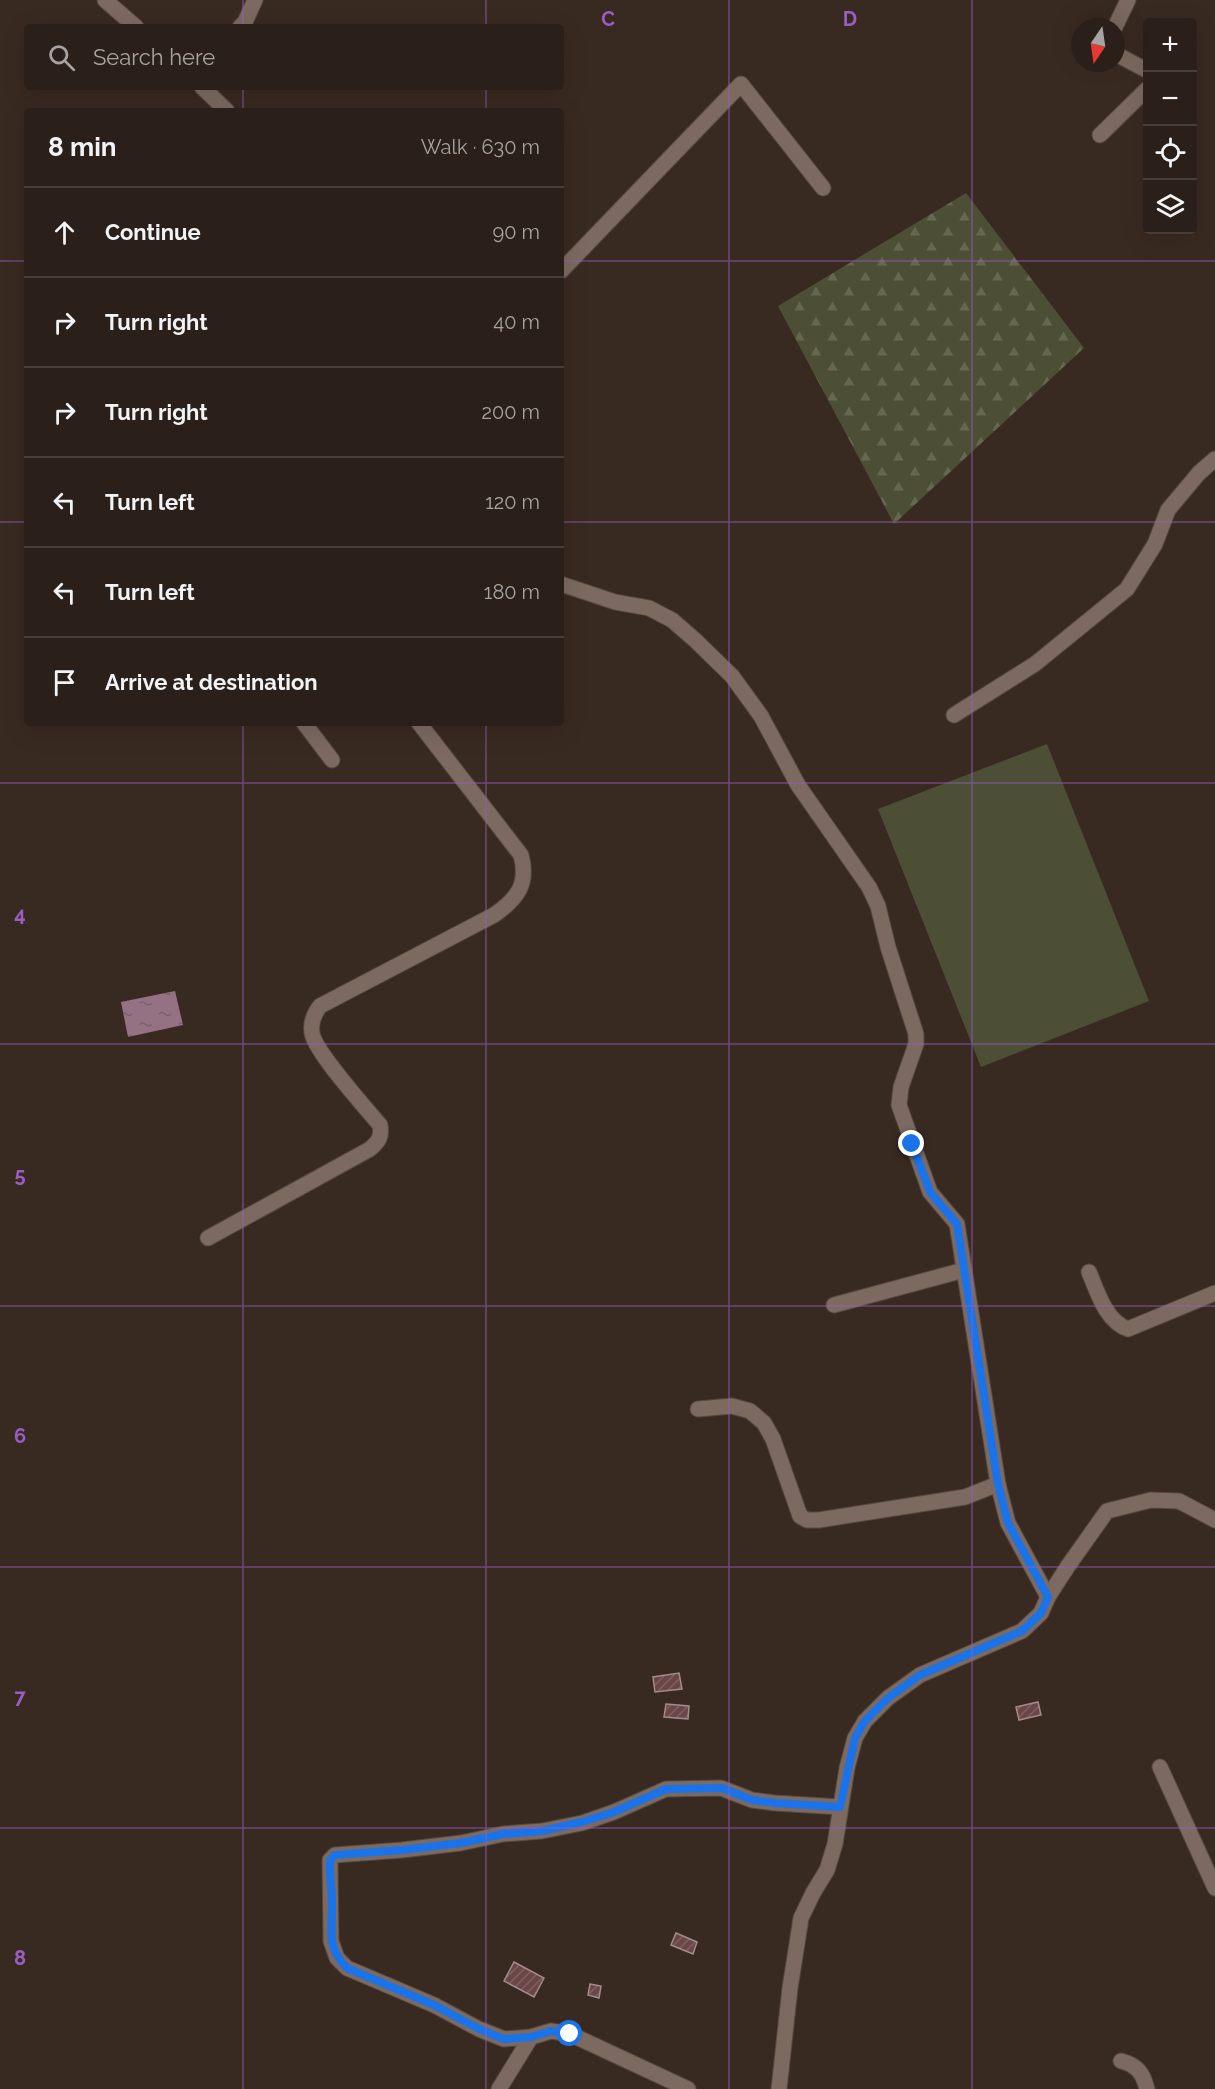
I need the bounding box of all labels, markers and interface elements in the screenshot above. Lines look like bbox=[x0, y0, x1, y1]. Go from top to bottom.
text: C bbox=[601, 7, 615, 31]
text: D bbox=[843, 7, 857, 31]
north arrow bbox=[1071, 18, 1125, 72]
map controls bbox=[1143, 18, 1197, 234]
button: + bbox=[1143, 18, 1197, 72]
search box bbox=[24, 24, 564, 90]
icon: search bbox=[45, 41, 78, 74]
text: Search here bbox=[93, 44, 215, 70]
button: − bbox=[1143, 72, 1197, 126]
button: locate bbox=[1143, 126, 1197, 180]
text: 8 min bbox=[48, 132, 116, 162]
text: Walk · 630 m bbox=[421, 135, 540, 159]
button: layers bbox=[1143, 180, 1197, 234]
icon: ahead bbox=[48, 216, 81, 249]
text: Continue bbox=[105, 219, 201, 245]
text: 90 m bbox=[493, 220, 540, 244]
icon: right bbox=[48, 306, 81, 339]
text: Turn right bbox=[105, 309, 208, 335]
text: 40 m bbox=[493, 310, 540, 334]
icon: right bbox=[48, 396, 81, 429]
text: Turn right bbox=[105, 399, 208, 425]
text: 200 m bbox=[482, 400, 540, 424]
icon: left bbox=[48, 486, 81, 519]
text: Turn left bbox=[105, 489, 195, 515]
text: 120 m bbox=[485, 490, 540, 514]
icon: left bbox=[48, 576, 81, 609]
text: Turn left bbox=[105, 579, 195, 605]
text: 180 m bbox=[484, 580, 540, 604]
icon: arrive bbox=[48, 666, 81, 699]
text: Arrive at destination bbox=[105, 669, 318, 695]
text: 4 bbox=[14, 902, 26, 926]
route end bbox=[898, 1130, 924, 1156]
text: 5 bbox=[14, 1163, 26, 1187]
text: 6 bbox=[14, 1424, 26, 1448]
text: 7 bbox=[14, 1685, 26, 1709]
text: 8 bbox=[14, 1946, 26, 1970]
route start bbox=[556, 2020, 582, 2046]

